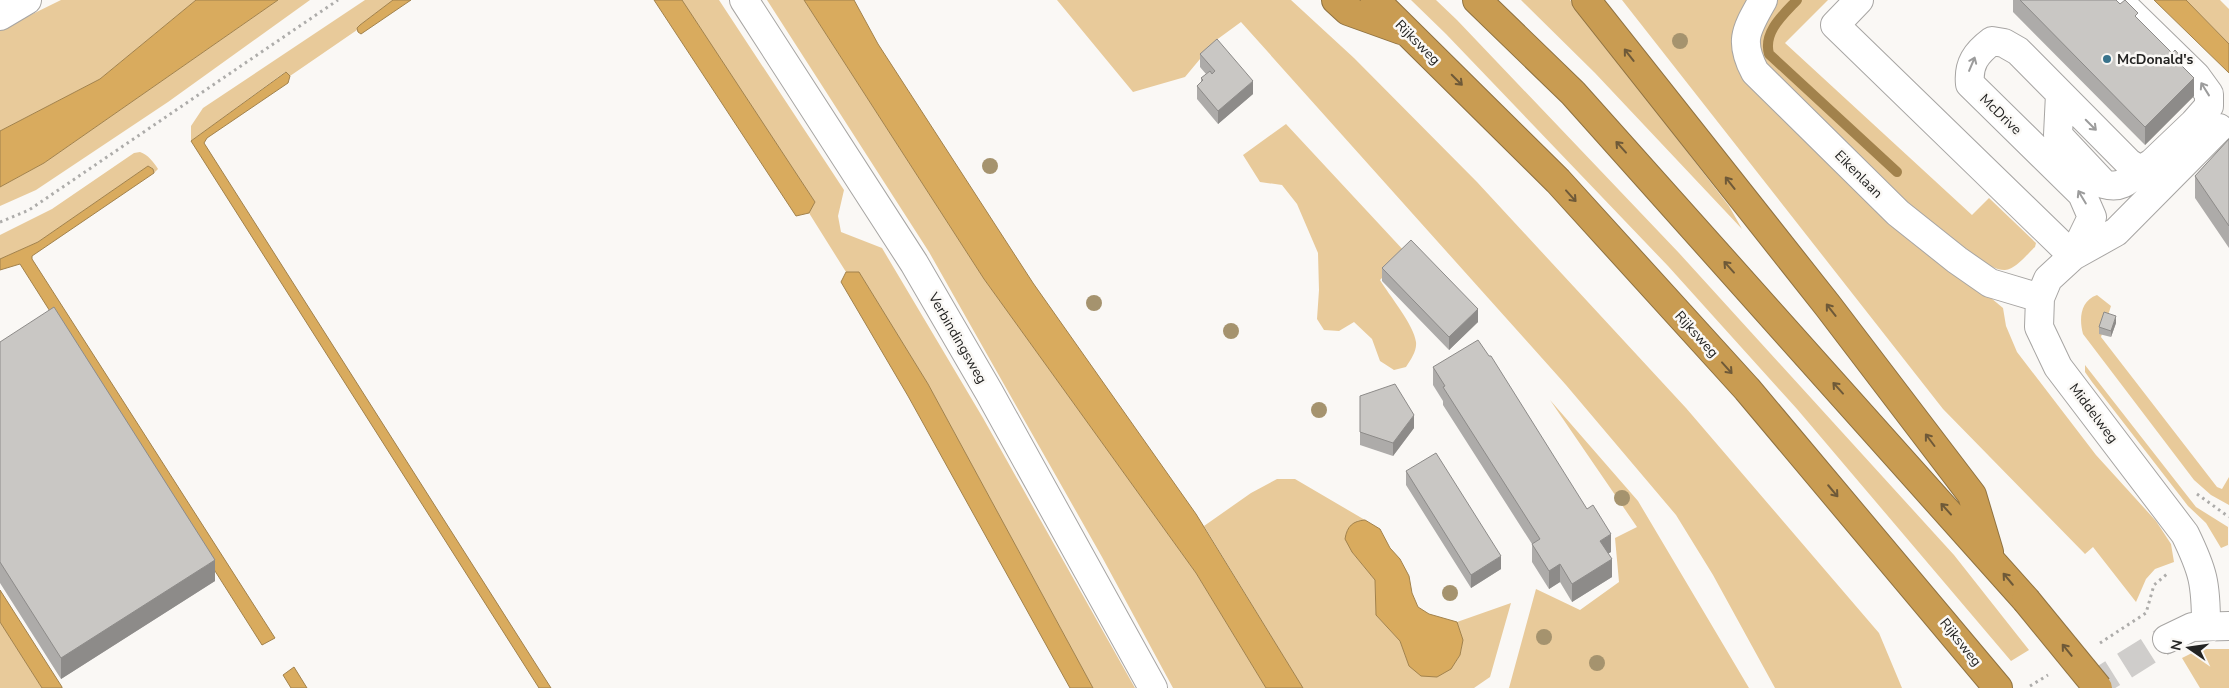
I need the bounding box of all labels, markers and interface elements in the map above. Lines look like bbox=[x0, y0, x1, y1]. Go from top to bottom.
street label: Rijksweg bbox=[1391, 16, 1444, 69]
one-way arrow bbox=[1624, 49, 1635, 62]
place label: McDonald's bbox=[2117, 50, 2194, 69]
marker: McDonald's bbox=[2101, 53, 2113, 65]
one-way arrow bbox=[1968, 57, 1978, 72]
one-way arrow bbox=[1450, 74, 1463, 86]
one-way arrow bbox=[2199, 82, 2210, 96]
street label: McDrive bbox=[1975, 90, 2026, 139]
one-way arrow bbox=[2085, 118, 2097, 131]
one-way arrow bbox=[1615, 140, 1627, 153]
street label: Eikenlaan bbox=[1831, 146, 1887, 202]
one-way arrow bbox=[1725, 177, 1736, 190]
one-way arrow bbox=[1565, 189, 1577, 202]
one-way arrow bbox=[2077, 190, 2088, 204]
one-way arrow bbox=[1723, 261, 1735, 274]
street label: Verbindingsweg bbox=[923, 288, 991, 387]
one-way arrow bbox=[1825, 304, 1836, 317]
street label: Rijksweg bbox=[1671, 307, 1723, 362]
one-way arrow bbox=[1722, 361, 1733, 374]
street label: Middelweg bbox=[2065, 380, 2122, 447]
one-way arrow bbox=[1832, 382, 1844, 395]
one-way arrow bbox=[1924, 433, 1935, 446]
one-way arrow bbox=[1828, 484, 1839, 497]
one-way arrow bbox=[1941, 503, 1952, 516]
one-way arrow bbox=[2002, 573, 2014, 586]
street label: Rijksweg bbox=[1935, 614, 1986, 670]
north arrow bbox=[2164, 623, 2214, 673]
text: N bbox=[2166, 638, 2187, 652]
one-way arrow bbox=[2061, 644, 2072, 657]

